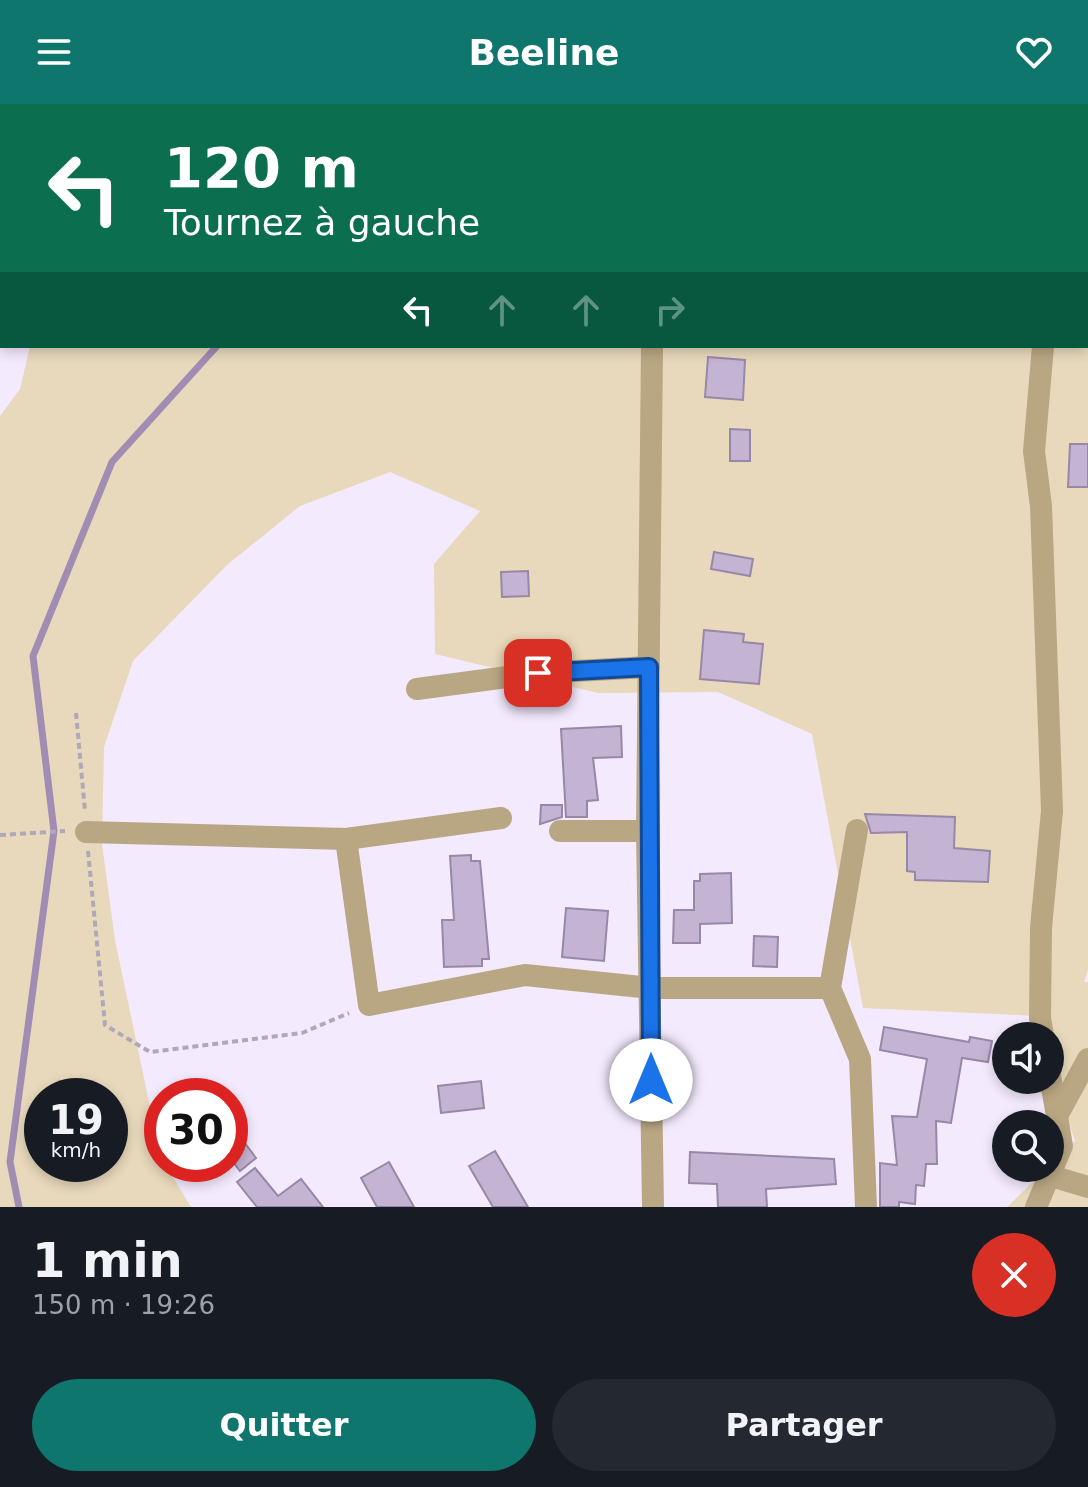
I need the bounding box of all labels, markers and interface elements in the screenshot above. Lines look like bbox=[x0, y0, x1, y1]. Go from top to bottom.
icon: menu bbox=[32, 30, 76, 74]
icon: heart bbox=[1012, 30, 1056, 74]
text: Beeline bbox=[469, 32, 620, 73]
text: 120 m bbox=[164, 135, 359, 200]
icon: left bbox=[32, 136, 136, 240]
text: Tournez à gauche bbox=[164, 202, 480, 243]
icon: left bbox=[396, 288, 440, 332]
icon: ahead bbox=[480, 288, 524, 332]
icon: ahead bbox=[564, 288, 608, 332]
icon: right bbox=[648, 288, 692, 332]
pin bbox=[504, 639, 572, 707]
icon: arrive bbox=[516, 651, 560, 695]
map controls bbox=[992, 1022, 1064, 1182]
button: sound bbox=[992, 1022, 1064, 1094]
position arrow bbox=[609, 1038, 693, 1122]
speed limit sign: 30 bbox=[144, 1078, 248, 1182]
text: 19 bbox=[48, 1097, 104, 1143]
button: search bbox=[992, 1110, 1064, 1182]
text: km/h bbox=[51, 1138, 101, 1162]
text: 1 min bbox=[32, 1232, 183, 1288]
button: close bbox=[972, 1233, 1056, 1317]
text: 150 m · 19:26 bbox=[32, 1290, 215, 1320]
button: Quitter bbox=[32, 1379, 536, 1471]
button: Partager bbox=[552, 1379, 1056, 1471]

